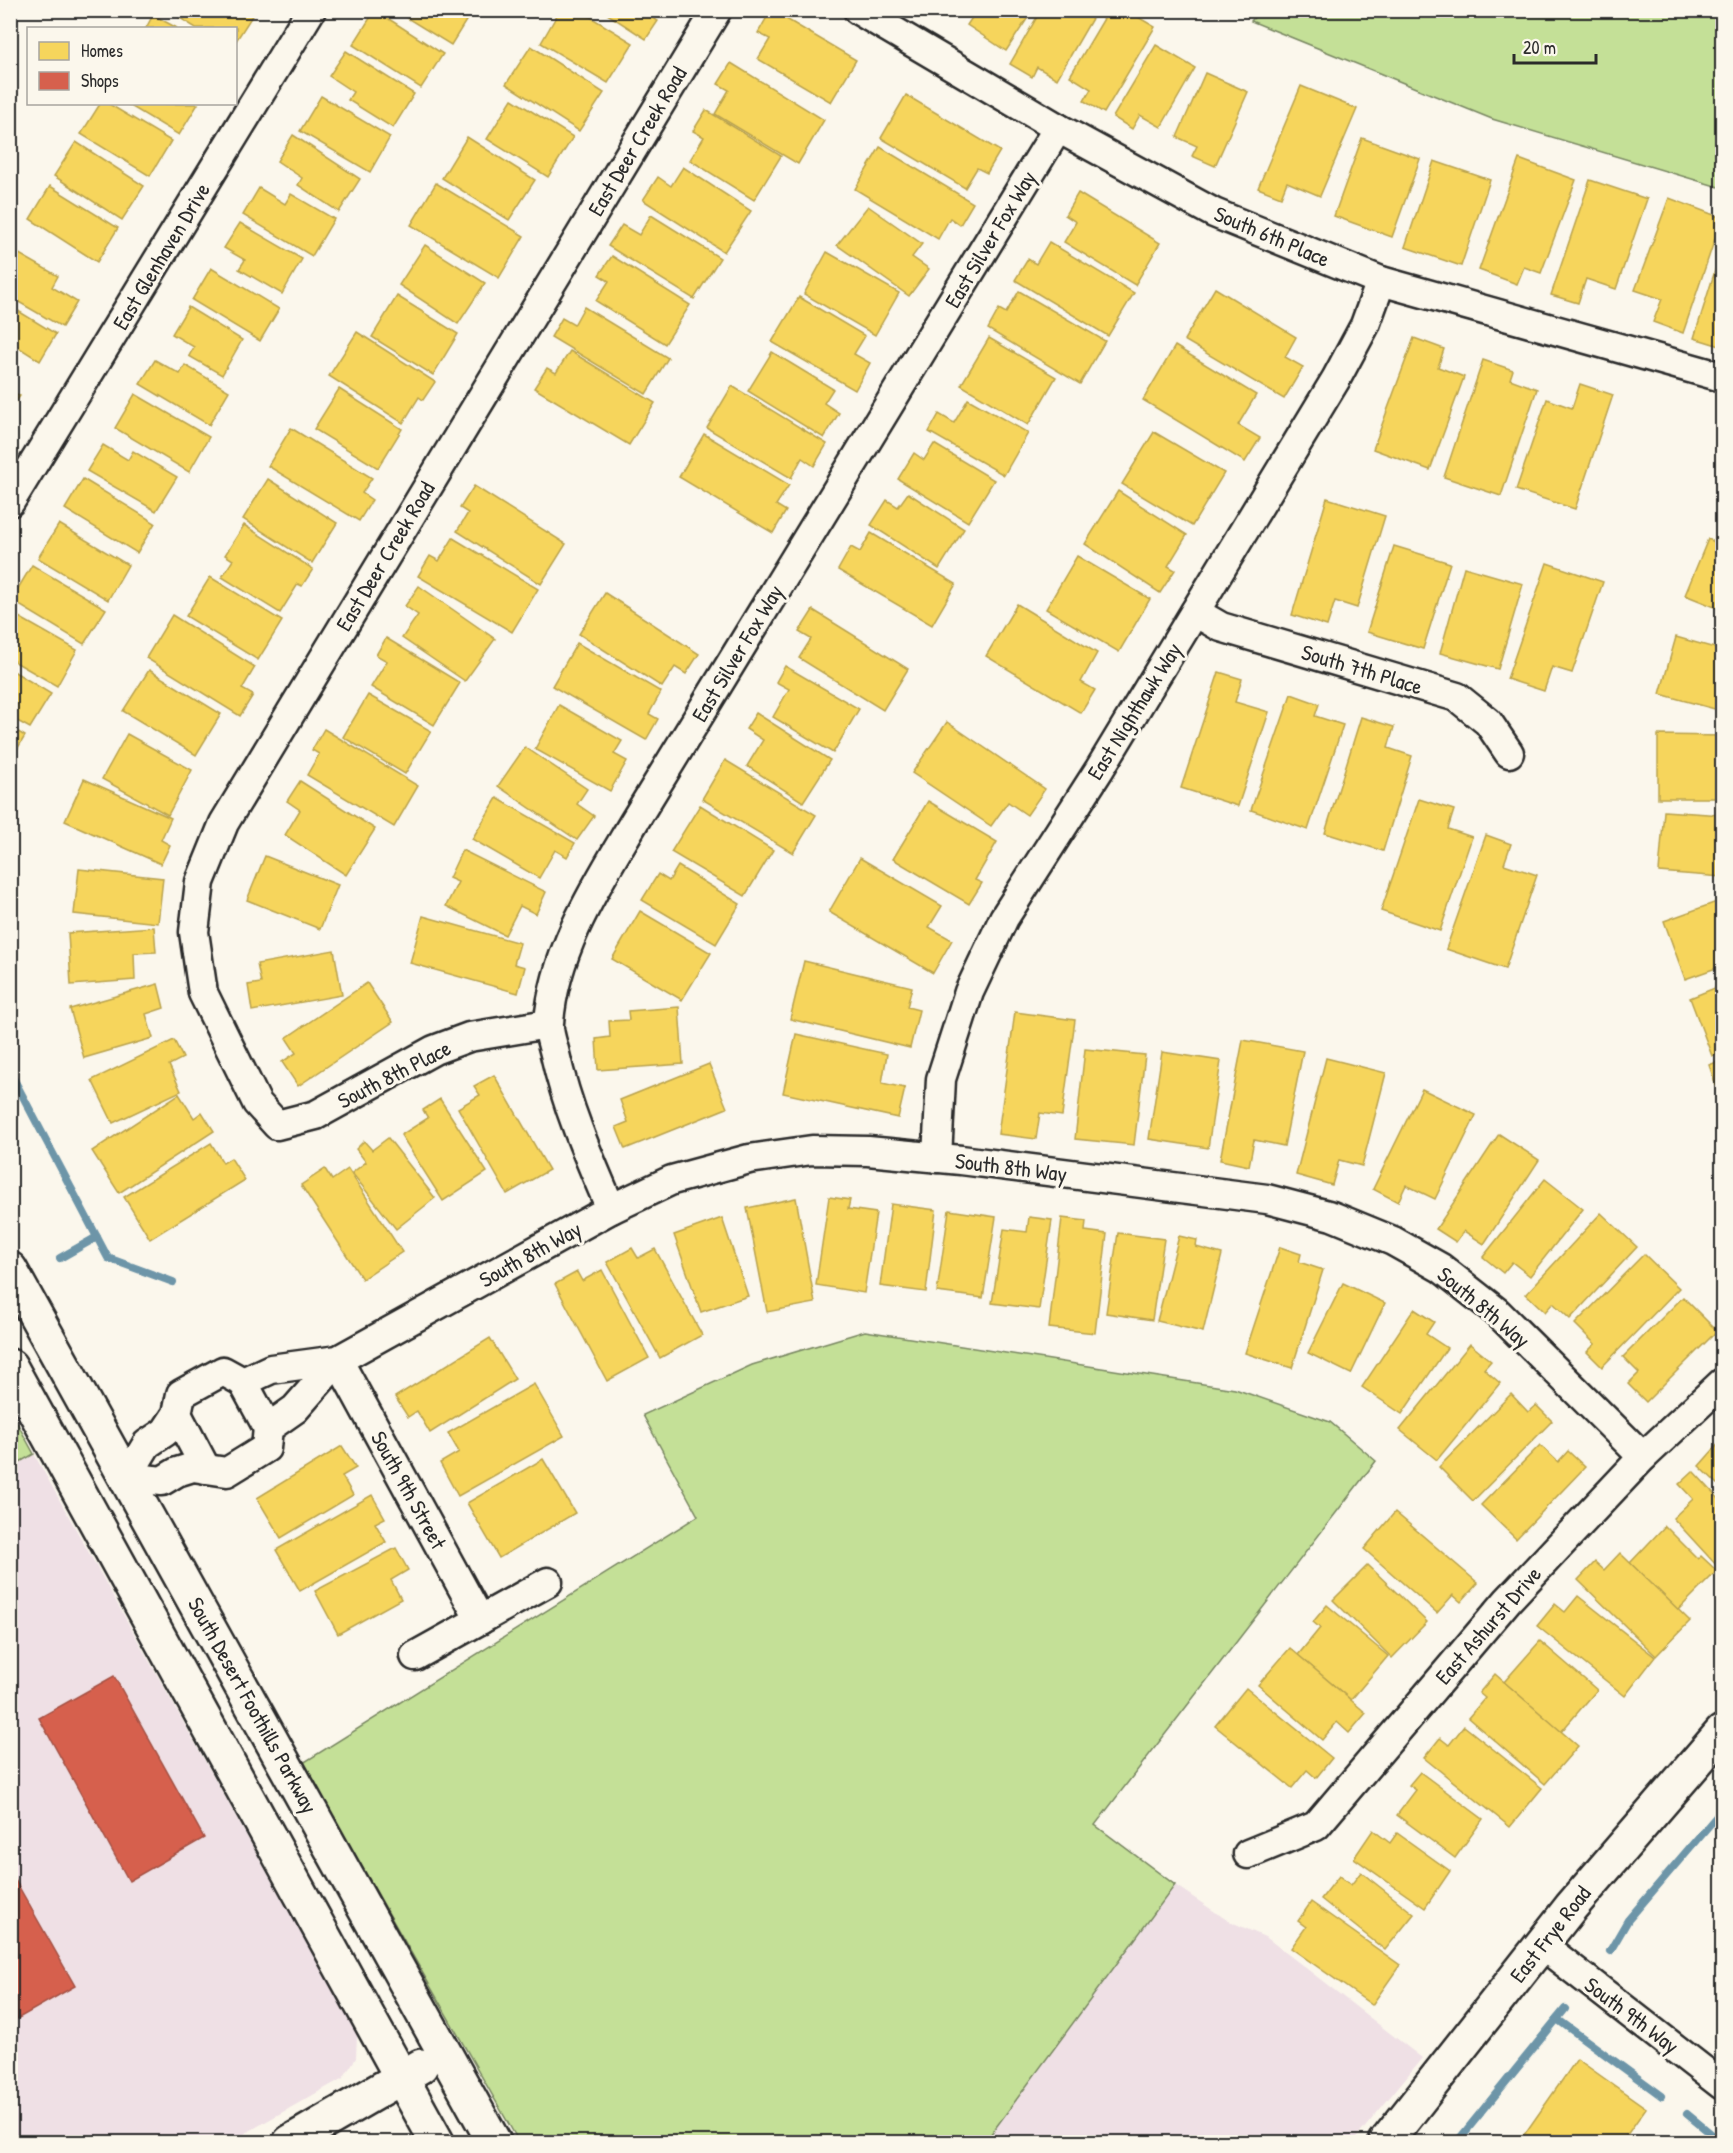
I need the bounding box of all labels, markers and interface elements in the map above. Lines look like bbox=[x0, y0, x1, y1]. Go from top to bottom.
legend bbox=[27, 27, 237, 105]
scale bar bbox=[1514, 27, 1596, 65]
text: 20 m bbox=[1523, 35, 1556, 60]
text: Homes bbox=[81, 38, 123, 63]
street label: East Deer Creek Road bbox=[581, 60, 694, 221]
text: Shops bbox=[81, 68, 119, 93]
street label: East Silver Fox Way bbox=[937, 165, 1043, 313]
street label: East Glenhaven Drive bbox=[105, 177, 217, 335]
street label: South 6th Place bbox=[1210, 198, 1335, 274]
street label: East Deer Creek Road bbox=[329, 475, 442, 636]
street label: East Silver Fox Way bbox=[684, 579, 790, 727]
street label: South 7th Place bbox=[1298, 636, 1426, 702]
street label: East Nighthawk Way bbox=[1080, 637, 1188, 785]
street label: South 8th Place bbox=[332, 1033, 456, 1115]
street label: South 8th Way bbox=[953, 1145, 1069, 1189]
street label: South 8th Way bbox=[474, 1214, 586, 1294]
street label: South 8th Way bbox=[1431, 1259, 1537, 1355]
street label: South 9th Street bbox=[364, 1426, 454, 1555]
street label: East Ashurst Drive bbox=[1428, 1559, 1548, 1691]
street label: South Desert Foothills Parkway bbox=[181, 1592, 325, 1818]
street label: East Frye Road bbox=[1503, 1879, 1598, 1989]
street label: South 9th Way bbox=[1579, 1970, 1685, 2060]

